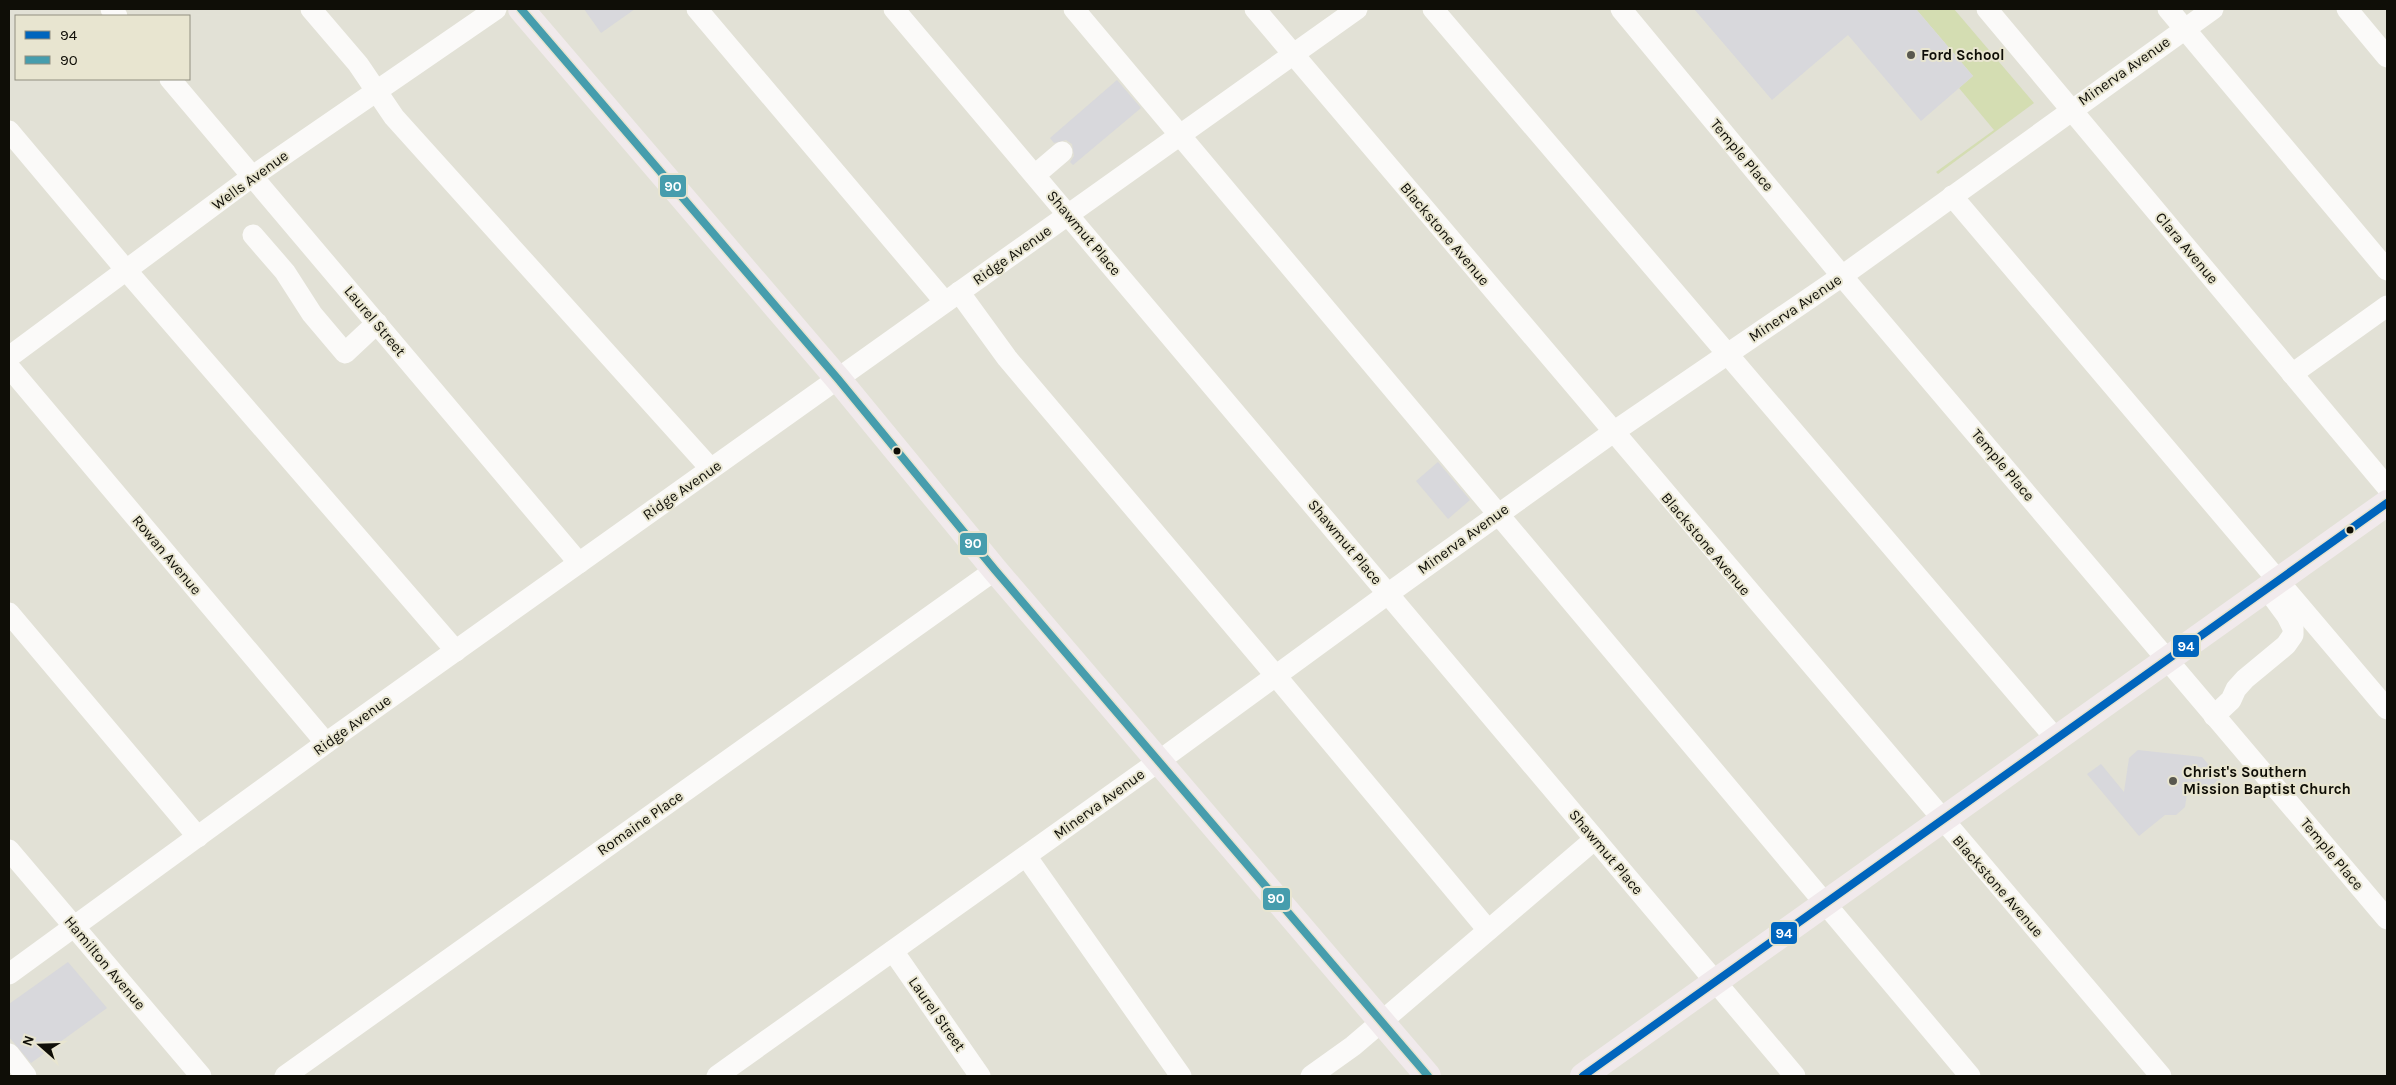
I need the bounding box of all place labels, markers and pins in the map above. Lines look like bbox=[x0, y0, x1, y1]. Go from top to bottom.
place label: Ford School bbox=[1921, 46, 2005, 64]
marker: Ford School bbox=[1905, 49, 1917, 61]
unlabelled marker bbox=[892, 446, 902, 456]
unlabelled marker bbox=[2345, 525, 2355, 535]
place label: Christ's Southern Mission Baptist Church bbox=[2183, 763, 2351, 798]
marker: Christ's Southern Mission Baptist Church bbox=[2167, 775, 2179, 787]

